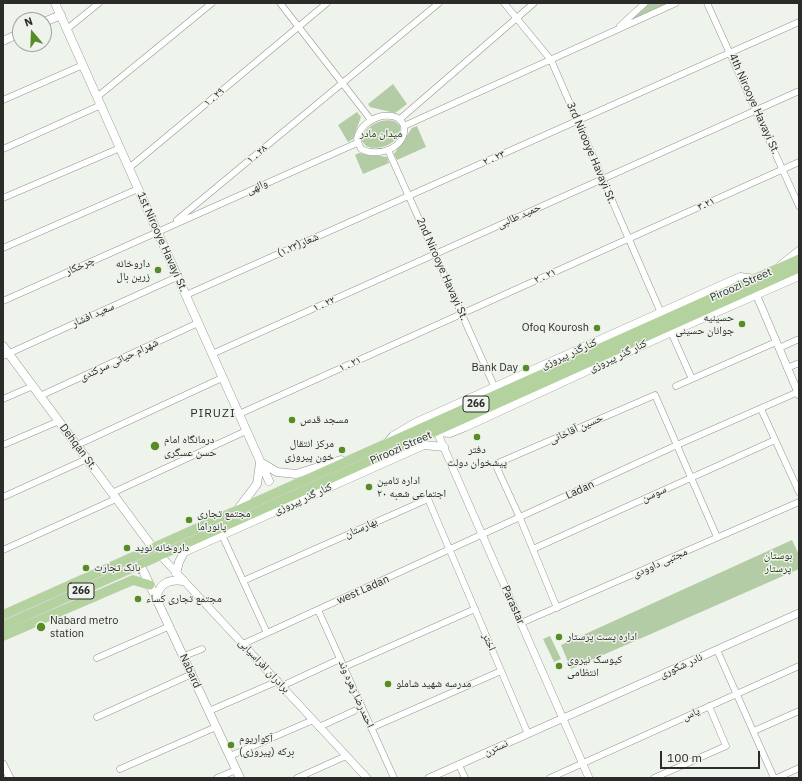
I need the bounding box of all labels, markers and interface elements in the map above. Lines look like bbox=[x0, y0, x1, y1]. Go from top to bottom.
north arrow bbox=[12, 12, 52, 52]
text: N bbox=[22, 14, 34, 30]
street label: 4th Nirooye Havayi St. bbox=[726, 52, 782, 156]
street label: ۱ . ۲۹ bbox=[201, 85, 227, 109]
street label: 3rd Nirooye Havayi St. bbox=[564, 100, 618, 206]
park label: میدان مادر bbox=[360, 127, 402, 141]
street label: ۱ . ۲۸ bbox=[244, 142, 270, 166]
street label: ۲ . ۲۳ bbox=[481, 147, 507, 169]
street label: والهی bbox=[244, 177, 270, 197]
street label: 1st Nirooye Havayi St. bbox=[134, 190, 190, 294]
street label: ۳.۲۱ bbox=[695, 194, 717, 214]
street label: حمید طالبی bbox=[495, 201, 543, 231]
street label: 2nd Nirooye Havayi St. bbox=[413, 215, 471, 323]
street label: شعار(۱.۲۳) bbox=[275, 230, 321, 260]
street label: چرخکار bbox=[63, 254, 97, 278]
place label: داروخانه زرین بال bbox=[116, 257, 150, 283]
marker: داروخانه زرین بال bbox=[153, 265, 163, 275]
street label: ۲ . ۲۱ bbox=[532, 265, 558, 287]
street label: Piroozi Street bbox=[708, 265, 774, 305]
street label: ۱ . ۲۲ bbox=[311, 293, 337, 315]
street label: سعید افشار bbox=[70, 300, 116, 330]
place label: حسینیه جوانان حسینی bbox=[675, 311, 734, 337]
marker: حسینیه جوانان حسینی bbox=[737, 319, 747, 329]
place label: Ofoq Kourosh bbox=[522, 321, 589, 335]
marker: Ofoq Kourosh bbox=[592, 323, 602, 333]
street label: شهرام حیاتی سرکندی bbox=[77, 336, 161, 384]
street label: کنارگذر پیروزی bbox=[539, 336, 599, 372]
street label: کنار گذر پیروزی bbox=[587, 337, 649, 375]
street label: ۱ . ۲۱ bbox=[337, 353, 363, 375]
place label: Bank Day bbox=[472, 361, 518, 375]
marker: Bank Day bbox=[521, 363, 531, 373]
road number: 266 bbox=[463, 396, 489, 412]
district label: PIRUZI bbox=[190, 407, 236, 421]
street label: حسین آقاخانی bbox=[547, 411, 605, 447]
place label: مسجد قدس bbox=[300, 413, 348, 427]
marker: مسجد قدس bbox=[287, 415, 297, 425]
street label: Dehqan St. bbox=[56, 421, 100, 473]
street label: Piroozi Street bbox=[368, 428, 434, 468]
marker: دفتر پیشخوان دولت bbox=[472, 432, 482, 442]
place label: درمانگاه امام حسن عسگری bbox=[164, 433, 216, 459]
place label: مرکز انتقال خون پیروزی bbox=[284, 437, 334, 463]
marker: درمانگاه امام حسن عسگری bbox=[149, 440, 161, 452]
place label: دفتر پیشخوان دولت bbox=[447, 443, 507, 469]
marker: مرکز انتقال خون پیروزی bbox=[337, 445, 347, 455]
place label: اداره تامین اجتماعی شعبه ۲۰ bbox=[377, 474, 446, 500]
street label: Ladan bbox=[564, 478, 596, 502]
street label: کنار گذر پیروزی bbox=[272, 480, 334, 518]
marker: اداره تامین اجتماعی شعبه ۲۰ bbox=[364, 482, 374, 492]
street label: سوسن bbox=[639, 483, 669, 505]
place label: مجتمع تجاری پانوراما bbox=[197, 507, 251, 533]
marker: مجتمع تجاری پانوراما bbox=[184, 515, 194, 525]
street label: بهارستان bbox=[342, 515, 380, 541]
place label: داروخانه نوید bbox=[135, 541, 189, 555]
marker: داروخانه نوید bbox=[122, 543, 132, 553]
street label: مجتبی داوودی bbox=[631, 545, 689, 581]
park label: بوستان پرستار bbox=[764, 549, 792, 575]
place label: بانک تجارت bbox=[94, 561, 141, 575]
marker: بانک تجارت bbox=[81, 563, 91, 573]
street label: west Ladan bbox=[335, 573, 391, 607]
road number: 266 bbox=[68, 583, 94, 599]
street label: Parastar bbox=[499, 583, 527, 627]
place label: مجتمع تجاری کساء bbox=[146, 592, 222, 606]
marker: مجتمع تجاری کساء bbox=[133, 594, 143, 604]
place label: Nabard metro station bbox=[50, 614, 118, 640]
marker: Nabard metro station bbox=[35, 621, 47, 633]
place label: اداره پست پرستار bbox=[567, 630, 637, 644]
street label: اختر bbox=[479, 631, 499, 653]
marker: اداره پست پرستار bbox=[554, 632, 564, 642]
street label: برادران افراسیابی bbox=[236, 636, 292, 696]
street label: نادر شکوری bbox=[657, 651, 705, 681]
street label: Nabard bbox=[176, 652, 204, 690]
place label: کیوسک نیروی انتظامی bbox=[567, 653, 622, 679]
street label: احمدرضا زهره وند bbox=[335, 658, 377, 730]
marker: کیوسک نیروی انتظامی bbox=[554, 661, 564, 671]
place label: مدرسه شهید شاملو bbox=[396, 677, 471, 691]
marker: مدرسه شهید شاملو bbox=[383, 679, 393, 689]
street label: یاس bbox=[680, 704, 702, 724]
place label: آکواریوم برکه (پیروزی) bbox=[239, 732, 294, 758]
street label: نسترن bbox=[482, 737, 510, 759]
marker: آکواریوم برکه (پیروزی) bbox=[226, 740, 236, 750]
scale bar bbox=[662, 743, 762, 769]
text: 100 m bbox=[667, 750, 702, 765]

